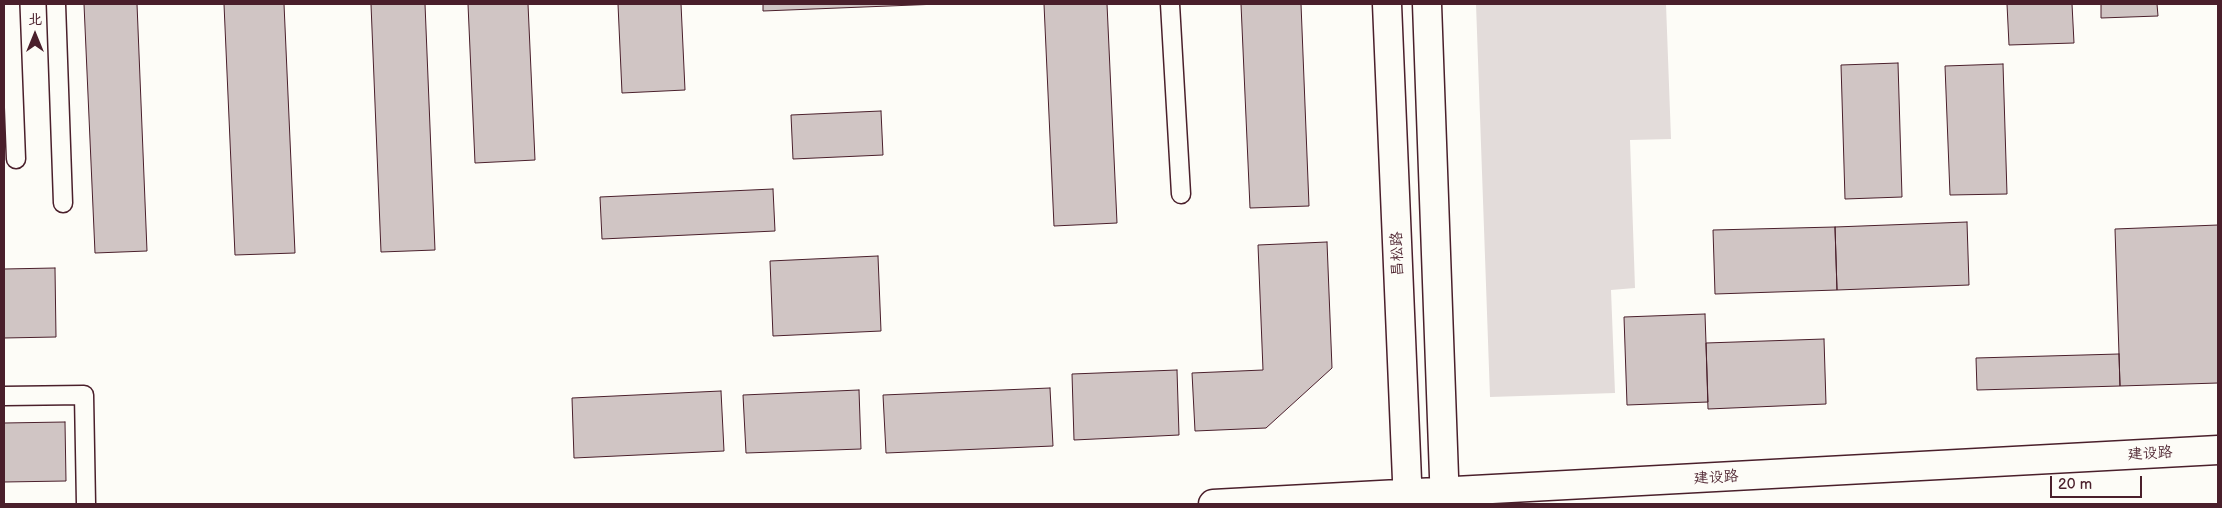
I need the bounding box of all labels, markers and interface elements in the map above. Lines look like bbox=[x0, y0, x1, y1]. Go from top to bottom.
north arrow bbox=[10, 10, 60, 60]
text: 北 bbox=[28, 11, 42, 28]
street label: 昌松路 bbox=[1388, 231, 1408, 277]
street label: 建设路 bbox=[2127, 444, 2173, 464]
scale bar bbox=[2052, 466, 2144, 498]
street label: 建设路 bbox=[1693, 468, 1739, 488]
text: 20 m bbox=[2058, 475, 2092, 494]

